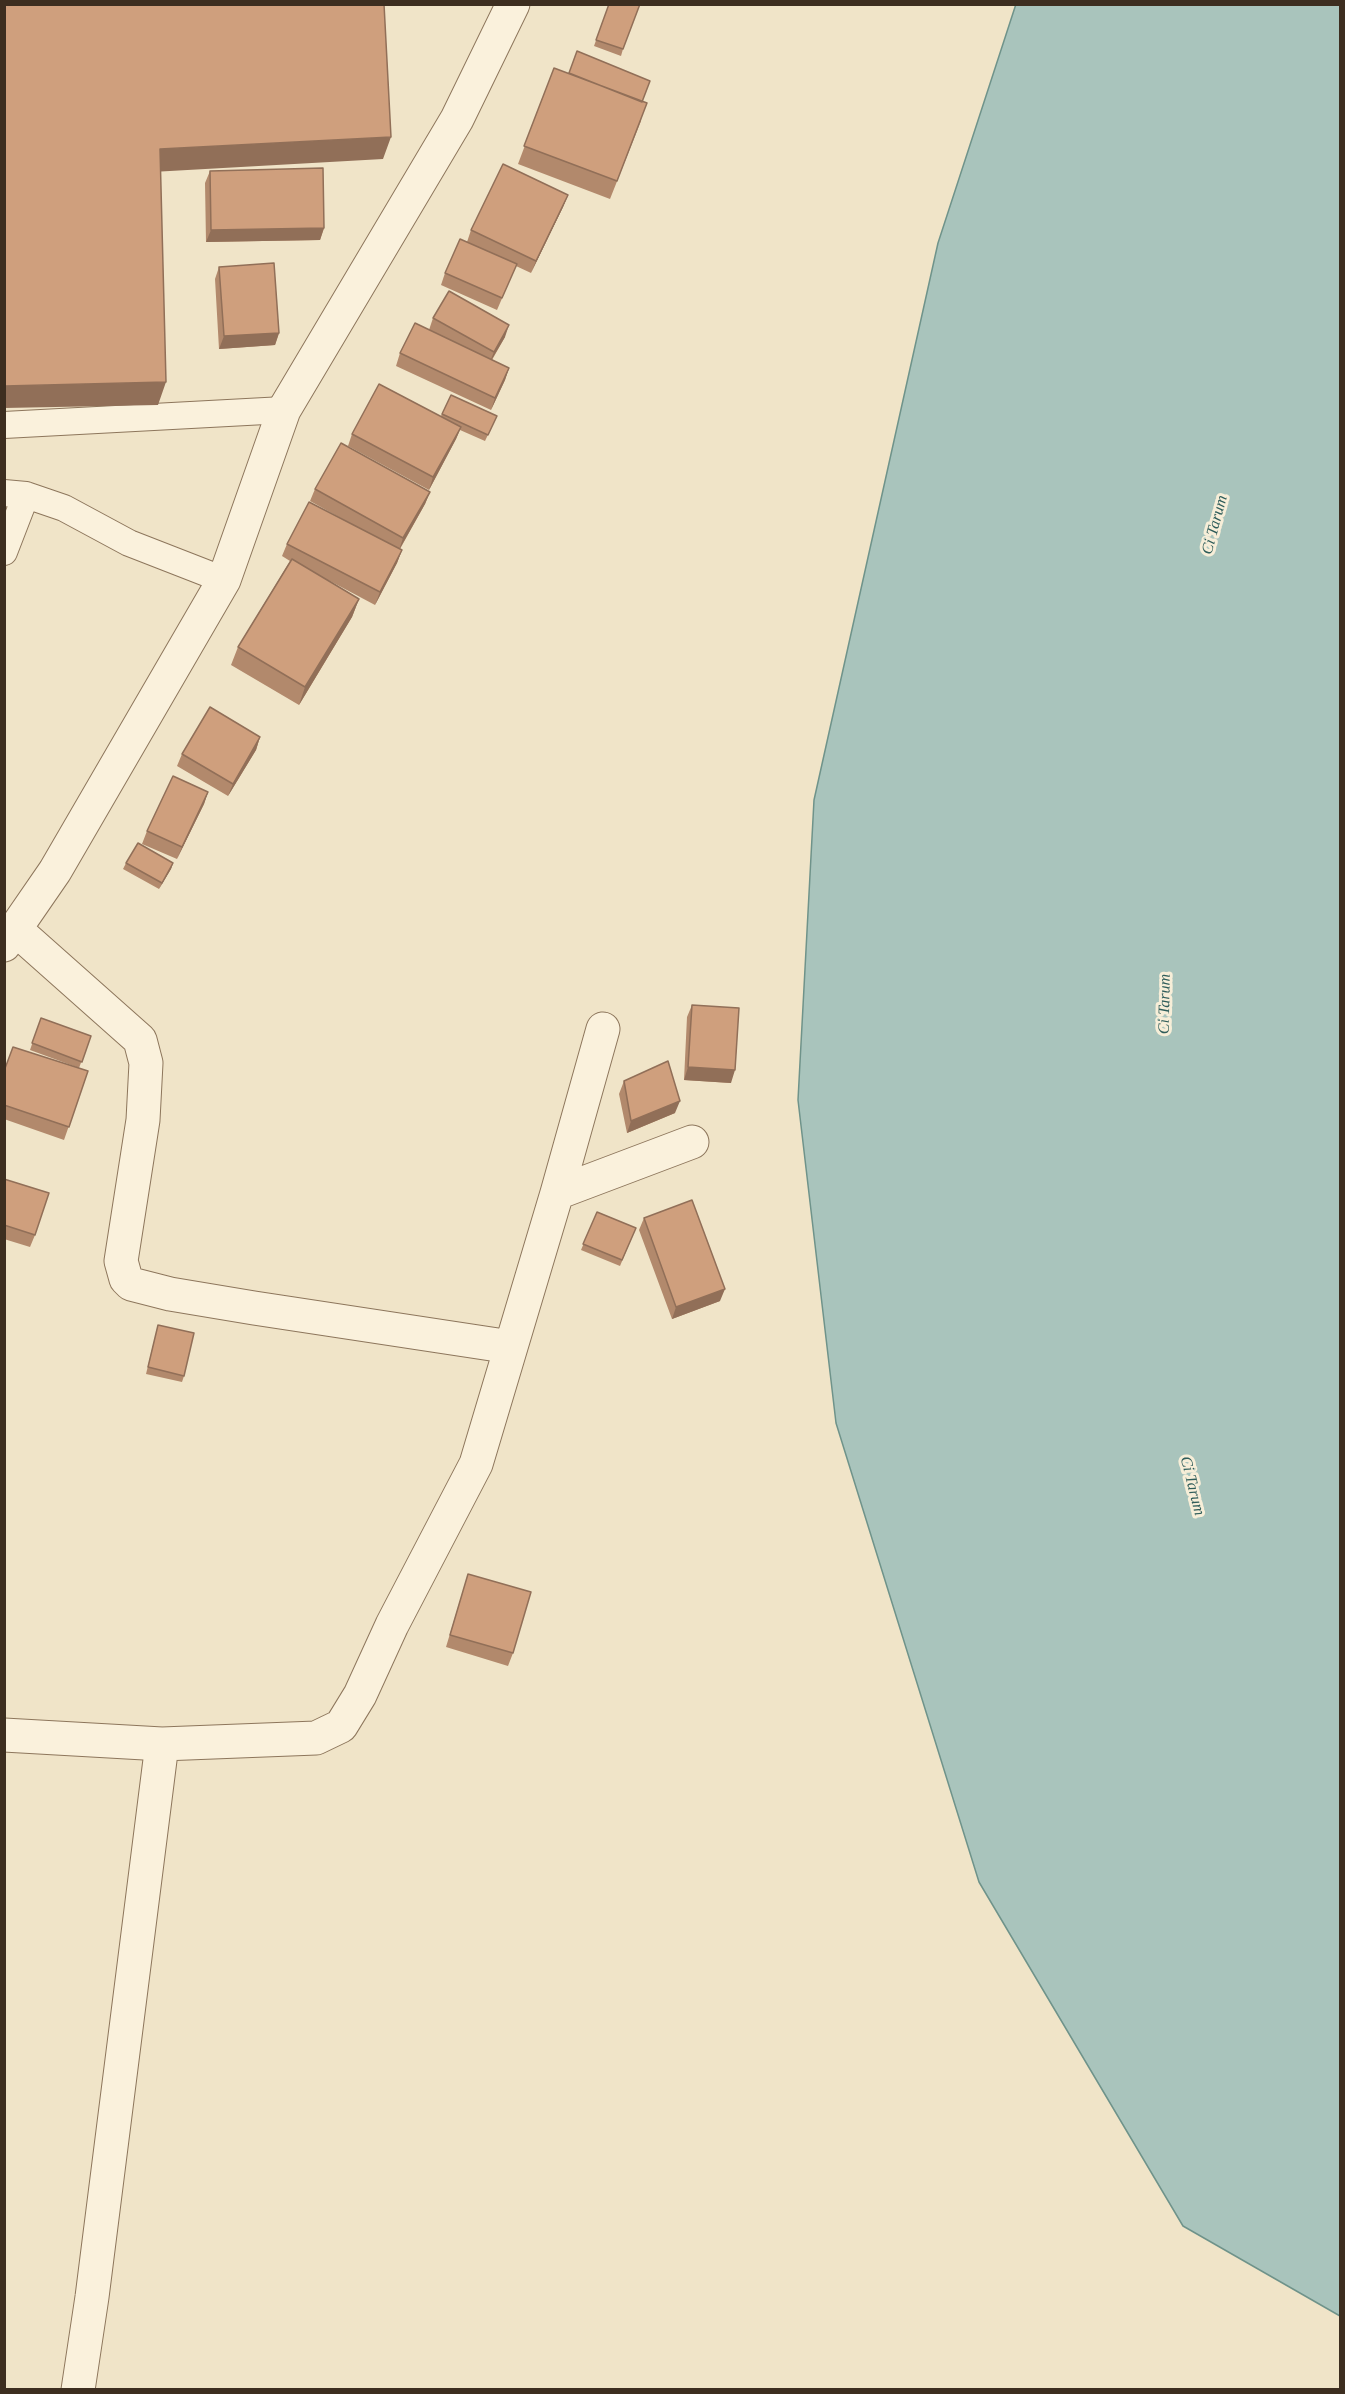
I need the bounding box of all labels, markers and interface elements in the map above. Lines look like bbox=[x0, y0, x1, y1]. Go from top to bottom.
water label: Ci Tarum bbox=[1198, 493, 1232, 557]
water label: Ci Tarum bbox=[1155, 974, 1175, 1034]
water label: Ci Tarum bbox=[1175, 1454, 1209, 1518]

